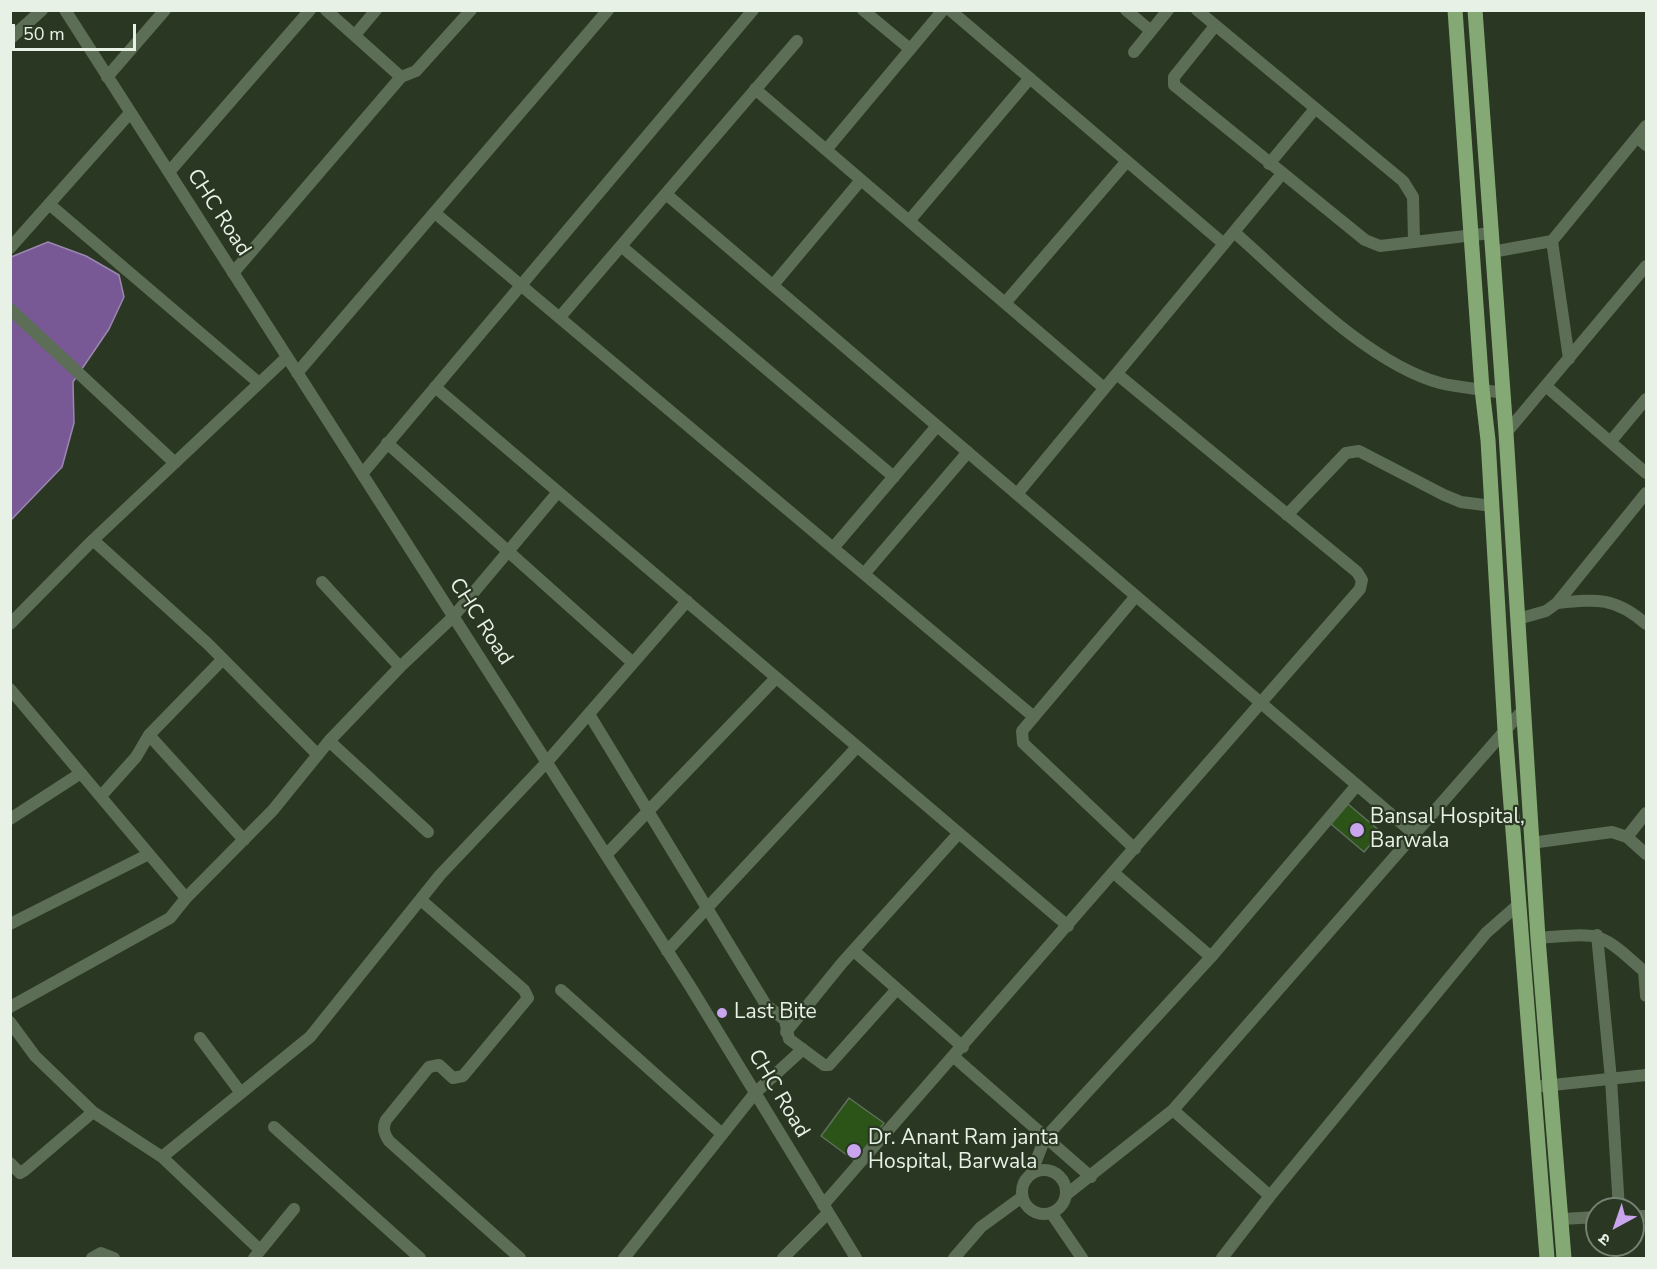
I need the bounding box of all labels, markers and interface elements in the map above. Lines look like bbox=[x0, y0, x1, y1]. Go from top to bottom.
scale bar bbox=[15, 12, 140, 50]
text: 50 m bbox=[23, 22, 65, 46]
street label: CHC Road bbox=[181, 165, 255, 261]
street label: CHC Road bbox=[443, 574, 517, 670]
place label: Bansal Hospital, Barwala bbox=[1370, 805, 1525, 855]
marker: Bansal Hospital, Barwala bbox=[1348, 821, 1366, 839]
place label: Last Bite bbox=[734, 1000, 817, 1026]
marker: Last Bite bbox=[715, 1006, 729, 1020]
street label: CHC Road bbox=[742, 1045, 814, 1143]
place label: Dr. Anant Ram janta Hospital, Barwala bbox=[868, 1126, 1059, 1176]
marker: Dr. Anant Ram janta Hospital, Barwala bbox=[845, 1142, 863, 1160]
north arrow bbox=[1585, 1197, 1645, 1257]
text: उ bbox=[1594, 1228, 1615, 1251]

